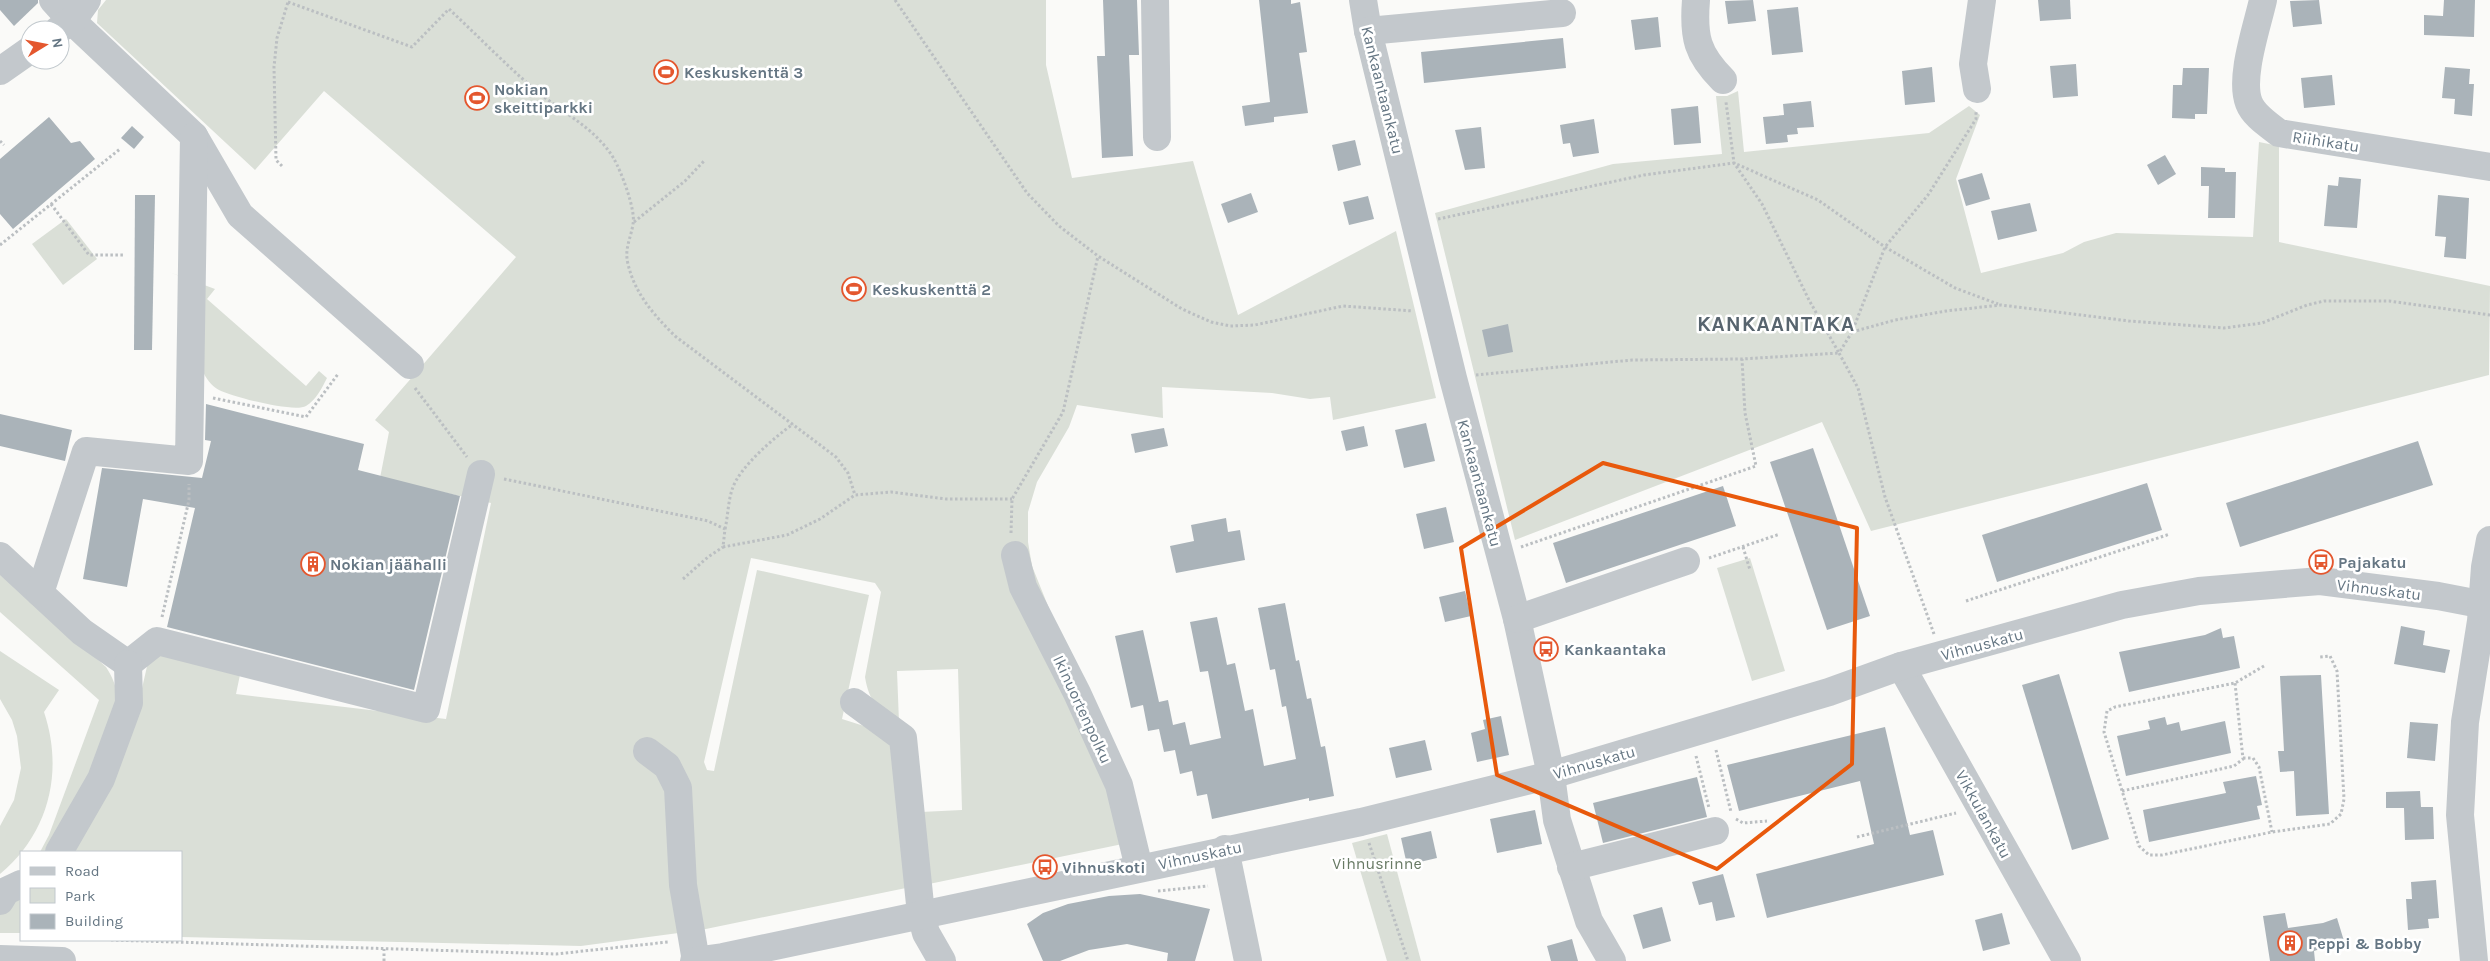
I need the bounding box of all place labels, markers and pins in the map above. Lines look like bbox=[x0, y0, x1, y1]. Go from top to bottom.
sports icon: Keskuskenttä 3 bbox=[653, 59, 679, 85]
place label: Keskuskenttä 3 bbox=[684, 63, 803, 82]
place label: Nokian skeittiparkki bbox=[494, 80, 593, 117]
sports icon: Nokian skeittiparkki bbox=[464, 85, 490, 111]
sports icon: Keskuskenttä 2 bbox=[841, 276, 867, 302]
place label: Keskuskenttä 2 bbox=[872, 280, 991, 299]
bus stop icon: Pajakatu bbox=[2308, 549, 2334, 575]
building icon: Nokian jäähalli bbox=[300, 551, 326, 577]
place label: Pajakatu bbox=[2338, 553, 2407, 572]
place label: Nokian jäähalli bbox=[330, 555, 447, 574]
bus stop icon: Kankaantaka bbox=[1533, 636, 1559, 662]
place label: Kankaantaka bbox=[1564, 640, 1666, 659]
bus stop icon: Vihnuskoti bbox=[1032, 854, 1058, 880]
place label: Vihnuskoti bbox=[1062, 858, 1145, 877]
building icon: Peppi & Bobby bbox=[2277, 930, 2303, 956]
place label: Peppi & Bobby bbox=[2308, 934, 2421, 953]

